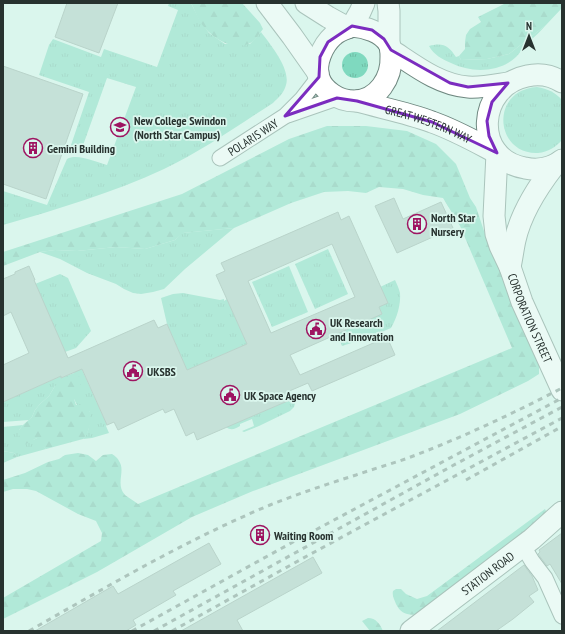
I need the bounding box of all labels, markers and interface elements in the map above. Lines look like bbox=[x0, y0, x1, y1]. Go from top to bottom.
north arrow bbox=[509, 16, 549, 56]
text: N bbox=[526, 19, 532, 33]
street label: GREAT WESTERN WAY bbox=[384, 101, 475, 146]
place label: New College Swindon (North Star Campus) bbox=[134, 113, 226, 142]
street label: POLARIS WAY bbox=[225, 115, 281, 159]
school or university icon: New College Swindon (North Star Campus) bbox=[109, 116, 131, 138]
building icon: Gemini Building bbox=[22, 137, 44, 159]
place label: Gemini Building bbox=[47, 141, 115, 156]
place label: North Star Nursery bbox=[431, 210, 476, 239]
building icon: North Star Nursery bbox=[406, 213, 428, 235]
street label: CORPORATION STREET bbox=[505, 271, 556, 366]
place label: UK Research and Innovation bbox=[330, 315, 394, 344]
public building icon: UK Research and Innovation bbox=[305, 318, 327, 340]
public building icon: UKSBS bbox=[122, 360, 144, 382]
place label: UKSBS bbox=[147, 364, 176, 379]
public building icon: UK Space Agency bbox=[219, 384, 241, 406]
place label: UK Space Agency bbox=[244, 388, 316, 403]
building icon: Waiting Room bbox=[249, 524, 271, 546]
place label: Waiting Room bbox=[273, 528, 333, 543]
street label: STATION ROAD bbox=[458, 548, 517, 598]

